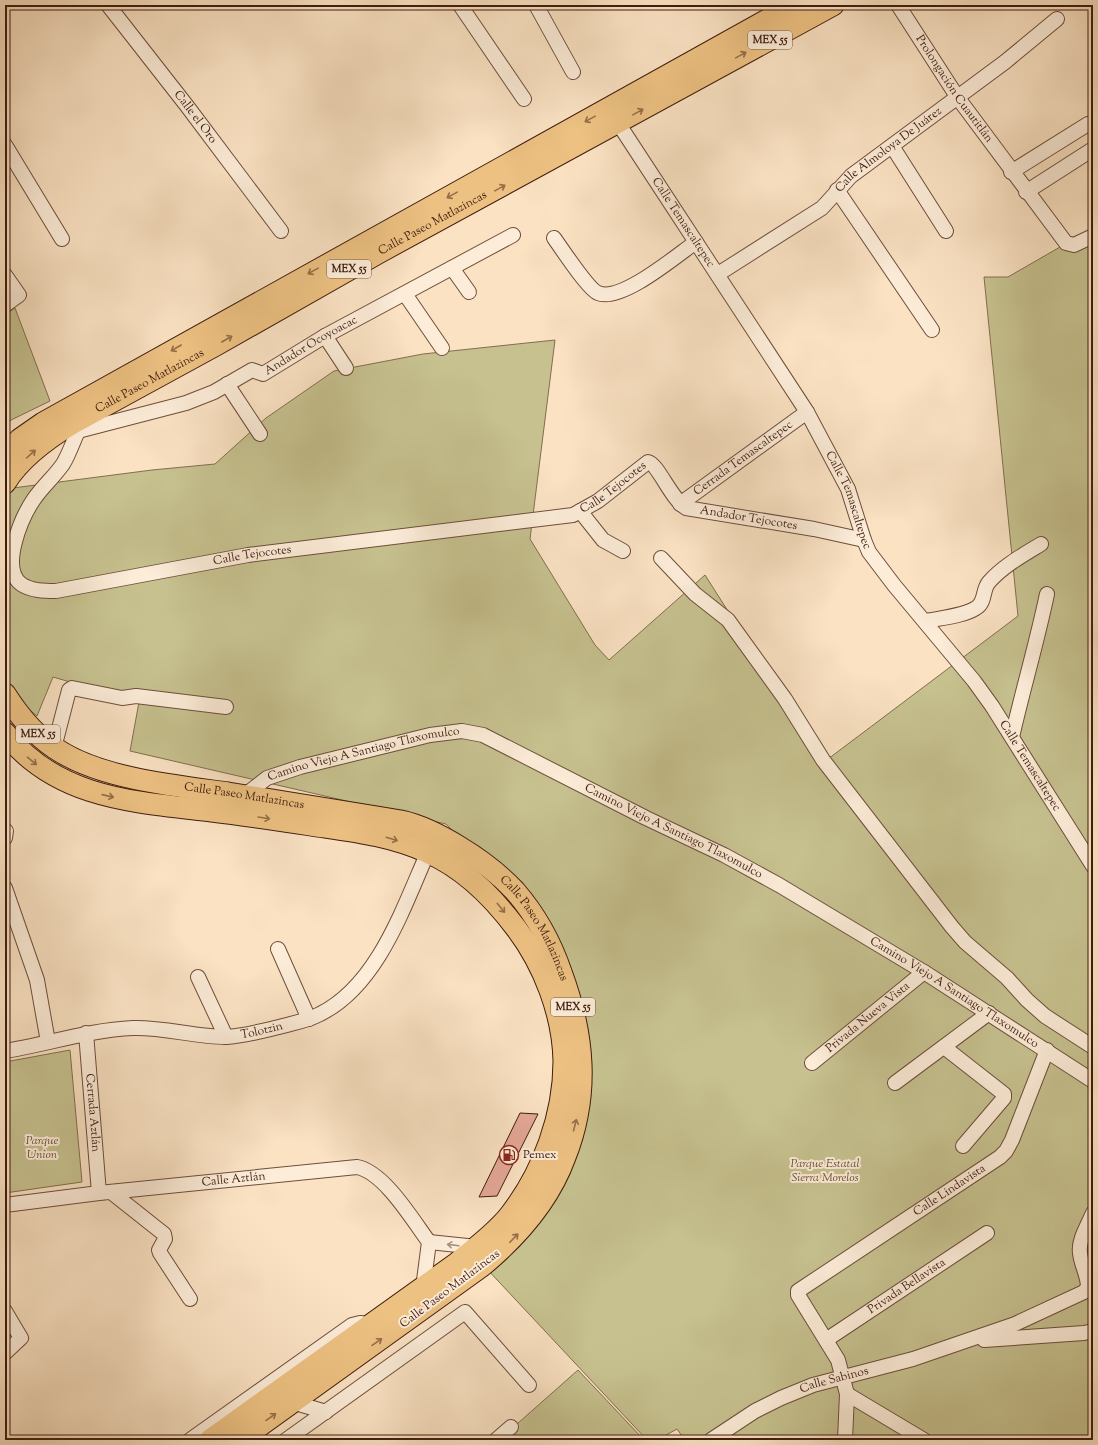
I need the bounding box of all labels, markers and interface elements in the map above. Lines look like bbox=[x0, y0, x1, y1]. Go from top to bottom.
road number: MEX 55 bbox=[748, 31, 792, 49]
street label: Prolongación Cuautitlán bbox=[911, 32, 997, 147]
one-way arrow bbox=[734, 51, 746, 59]
street label: Calle el Oro bbox=[169, 87, 222, 148]
street label: Calle Almoloya De Juárez bbox=[831, 102, 946, 197]
one-way arrow bbox=[632, 107, 644, 115]
one-way arrow bbox=[584, 115, 596, 123]
street label: Calle Temascaltepec bbox=[647, 174, 720, 272]
one-way arrow bbox=[494, 183, 506, 191]
street label: Calle Paseo Matlazincas bbox=[375, 186, 491, 260]
one-way arrow bbox=[446, 191, 458, 199]
road number: MEX 55 bbox=[327, 260, 371, 278]
one-way arrow bbox=[307, 268, 319, 275]
street label: Andador Ocoyoacac bbox=[261, 311, 361, 380]
one-way arrow bbox=[221, 334, 233, 342]
street label: Calle Paseo Matlazincas bbox=[92, 344, 208, 418]
one-way arrow bbox=[170, 345, 182, 353]
street label: Cerrada Temascaltepec bbox=[690, 416, 797, 500]
street label: Calle Temascaltepec bbox=[820, 448, 876, 553]
one-way arrow bbox=[25, 449, 36, 458]
street label: Calle Tejocotes bbox=[577, 457, 651, 518]
street label: Andador Tejocotes bbox=[699, 501, 799, 535]
street label: Calle Tejocotes bbox=[212, 541, 293, 570]
street label: Calle Temascaltepec bbox=[994, 717, 1066, 815]
street label: Camino Viejo A Santiago Tlaxomulco bbox=[265, 722, 461, 786]
road number: MEX 55 bbox=[16, 725, 60, 743]
one-way arrow bbox=[27, 757, 38, 766]
street label: Calle Paseo Matlazincas bbox=[183, 778, 306, 814]
street label: Camino Viejo A Santiago Tlaxomulco bbox=[581, 779, 766, 884]
one-way arrow bbox=[101, 793, 114, 801]
one-way arrow bbox=[257, 814, 270, 822]
one-way arrow bbox=[386, 836, 399, 844]
street label: Calle Paseo Matlazincas bbox=[495, 871, 573, 984]
one-way arrow bbox=[496, 902, 505, 913]
street label: Camino Viejo A Santiago Tlaxomulco bbox=[866, 932, 1043, 1053]
street label: Privada Nueva Vista bbox=[822, 978, 914, 1057]
road number: MEX 55 bbox=[551, 998, 595, 1016]
street label: Tolotzin bbox=[239, 1017, 285, 1044]
street label: Cerrada Aztlán bbox=[80, 1073, 105, 1153]
one-way arrow bbox=[572, 1119, 579, 1132]
park label: Parque Union bbox=[26, 1132, 59, 1164]
fuel station icon: Pemex bbox=[498, 1144, 520, 1166]
place label: Pemex bbox=[523, 1146, 557, 1164]
park label: Parque Estatal Sierra Morelos bbox=[790, 1155, 860, 1187]
street label: Calle Lindavista bbox=[910, 1160, 990, 1221]
street label: Calle Aztlán bbox=[201, 1167, 266, 1192]
one-way arrow bbox=[509, 1233, 518, 1243]
one-way arrow bbox=[446, 1241, 459, 1248]
street label: Calle Paseo Matlazincas bbox=[396, 1245, 504, 1333]
street label: Privada Bellavista bbox=[864, 1254, 950, 1319]
one-way arrow bbox=[372, 1338, 383, 1346]
street label: Calle Sabinos bbox=[797, 1362, 871, 1398]
one-way arrow bbox=[266, 1413, 277, 1421]

